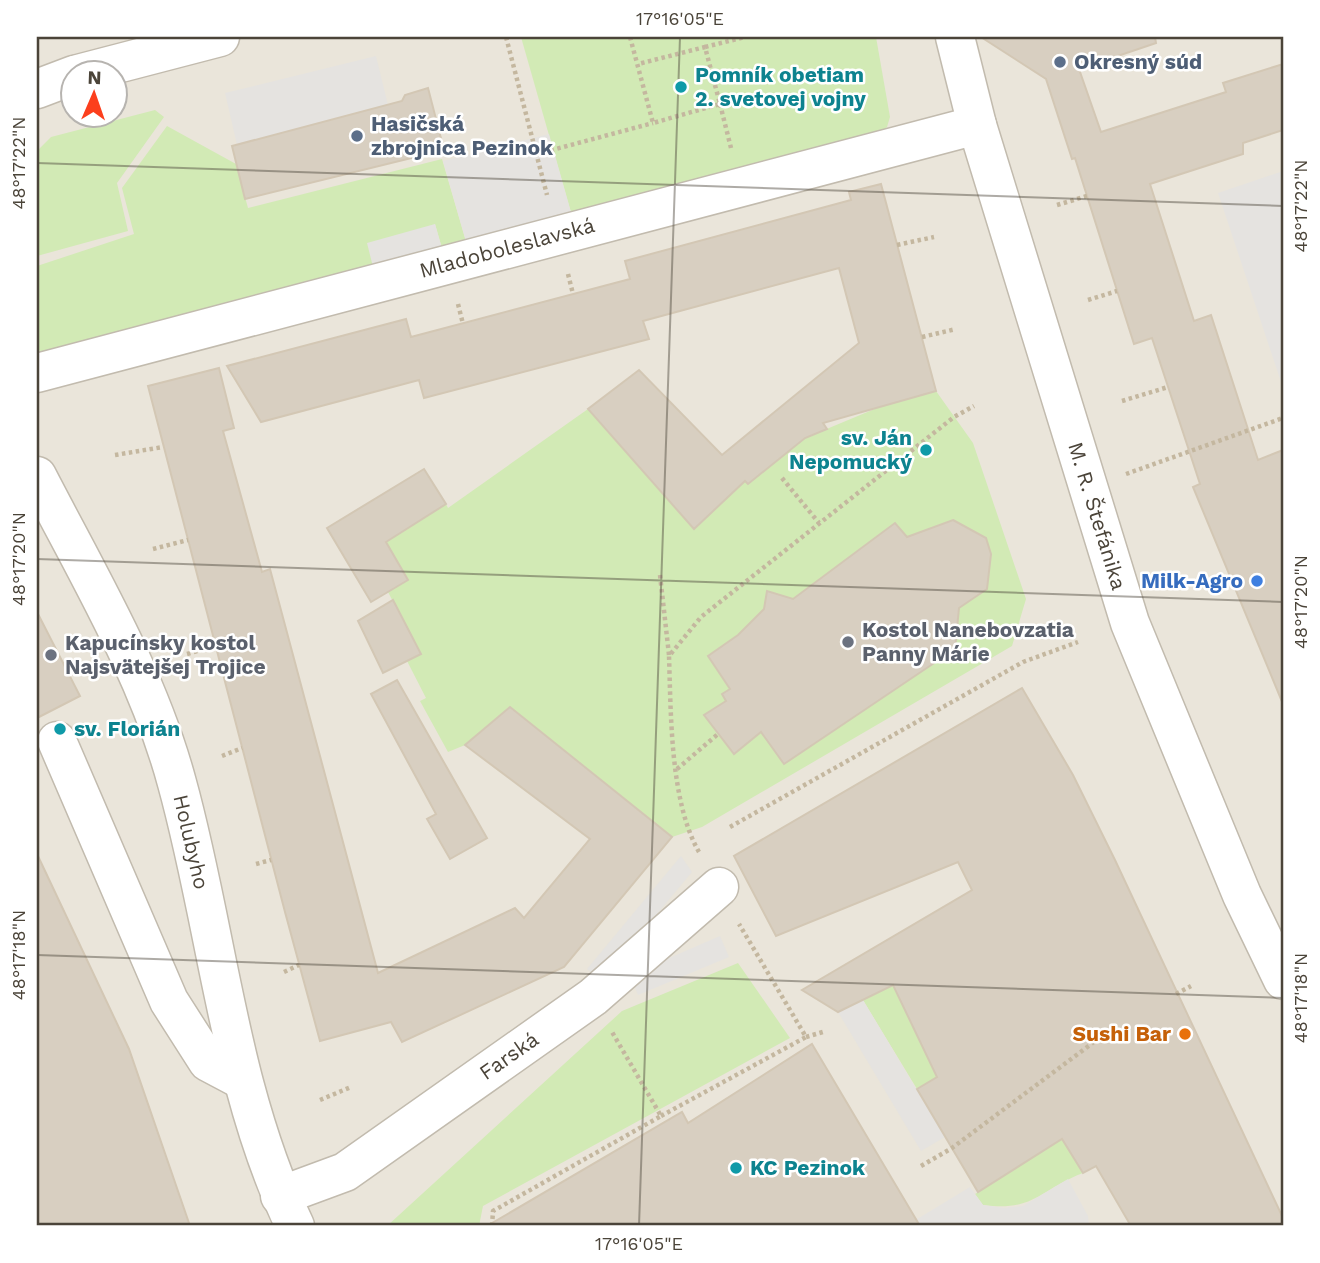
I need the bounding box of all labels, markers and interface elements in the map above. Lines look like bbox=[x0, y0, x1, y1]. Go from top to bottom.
text: 17°16'05"E bbox=[636, 8, 724, 29]
place label: Okresný súd bbox=[1074, 49, 1202, 74]
marker: Okresný súd bbox=[1052, 54, 1068, 70]
north arrow bbox=[60, 60, 130, 130]
place label: Pomník obetiam 2. svetovej vojny bbox=[695, 62, 866, 111]
text: N bbox=[87, 66, 102, 89]
marker: Pomník obetiam 2. svetovej vojny bbox=[673, 79, 689, 95]
place label: Hasičská zbrojnica Pezinok bbox=[371, 111, 554, 160]
text: 48°17'22"N bbox=[8, 116, 29, 210]
marker: Hasičská zbrojnica Pezinok bbox=[349, 128, 365, 144]
text: 48°17'22"N bbox=[1290, 159, 1311, 253]
street label: Mladoboleslavská bbox=[416, 212, 597, 283]
place label: sv. Ján Nepomucký bbox=[789, 425, 912, 474]
street label: M. R. Štefánika bbox=[1063, 439, 1132, 593]
marker: sv. Ján Nepomucký bbox=[918, 442, 934, 458]
text: 48°17'20"N bbox=[8, 512, 29, 606]
text: 48°17'20"N bbox=[1290, 555, 1311, 649]
place label: Milk-Agro bbox=[1141, 568, 1243, 593]
marker: Milk-Agro bbox=[1249, 573, 1265, 589]
place label: Kostol Nanebovzatia Panny Márie bbox=[862, 617, 1075, 666]
place label: Kapucínsky kostol Najsvätejšej Trojice bbox=[65, 630, 266, 679]
marker: Kostol Nanebovzatia Panny Márie bbox=[840, 634, 856, 650]
marker: Kapucínsky kostol Najsvätejšej Trojice bbox=[43, 647, 59, 663]
place label: sv. Florián bbox=[74, 716, 180, 741]
marker: sv. Florián bbox=[52, 721, 68, 737]
street label: Holubyho bbox=[168, 792, 215, 892]
text: 48°17'18"N bbox=[8, 910, 29, 1000]
text: 48°17'18"N bbox=[1290, 953, 1311, 1043]
place label: Sushi Bar bbox=[1073, 1021, 1171, 1046]
street label: Farská bbox=[474, 1026, 543, 1085]
marker: Sushi Bar bbox=[1177, 1026, 1193, 1042]
place label: KC Pezinok bbox=[750, 1155, 866, 1180]
marker: KC Pezinok bbox=[728, 1160, 744, 1176]
text: 17°16'05"E bbox=[595, 1233, 683, 1254]

